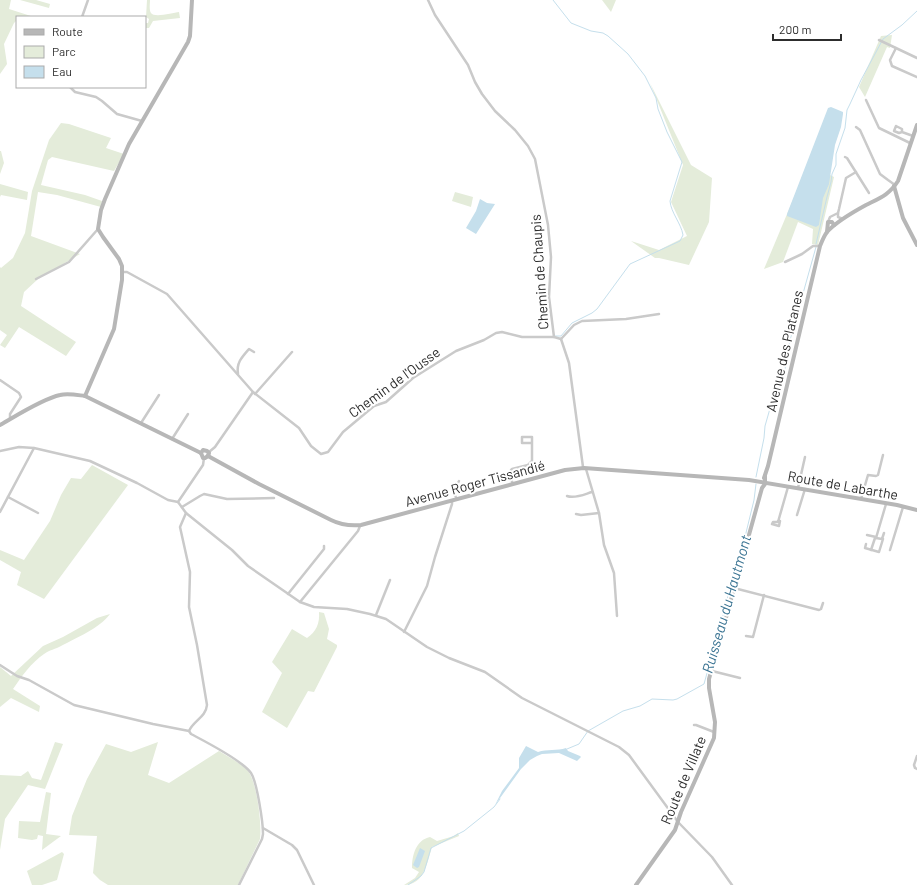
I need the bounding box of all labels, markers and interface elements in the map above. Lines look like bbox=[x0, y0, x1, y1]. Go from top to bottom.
legend bbox=[16, 16, 146, 88]
scale bar bbox=[773, 16, 841, 42]
text: 200 m bbox=[779, 22, 811, 36]
text: Route bbox=[52, 24, 83, 38]
text: Parc bbox=[52, 44, 76, 58]
text: Eau bbox=[52, 64, 72, 78]
street label: Chemin de Chaupis bbox=[526, 214, 552, 330]
street label: Avenue des Platanes bbox=[762, 288, 806, 413]
street label: Chemin de l'Ousse bbox=[345, 343, 443, 421]
street label: Avenue Roger Tissandié bbox=[403, 456, 547, 510]
street label: Route de Labarthe bbox=[786, 467, 900, 503]
water label: Ruisseau du Hautmont bbox=[698, 532, 755, 675]
street label: Route de Villate bbox=[657, 733, 709, 827]

